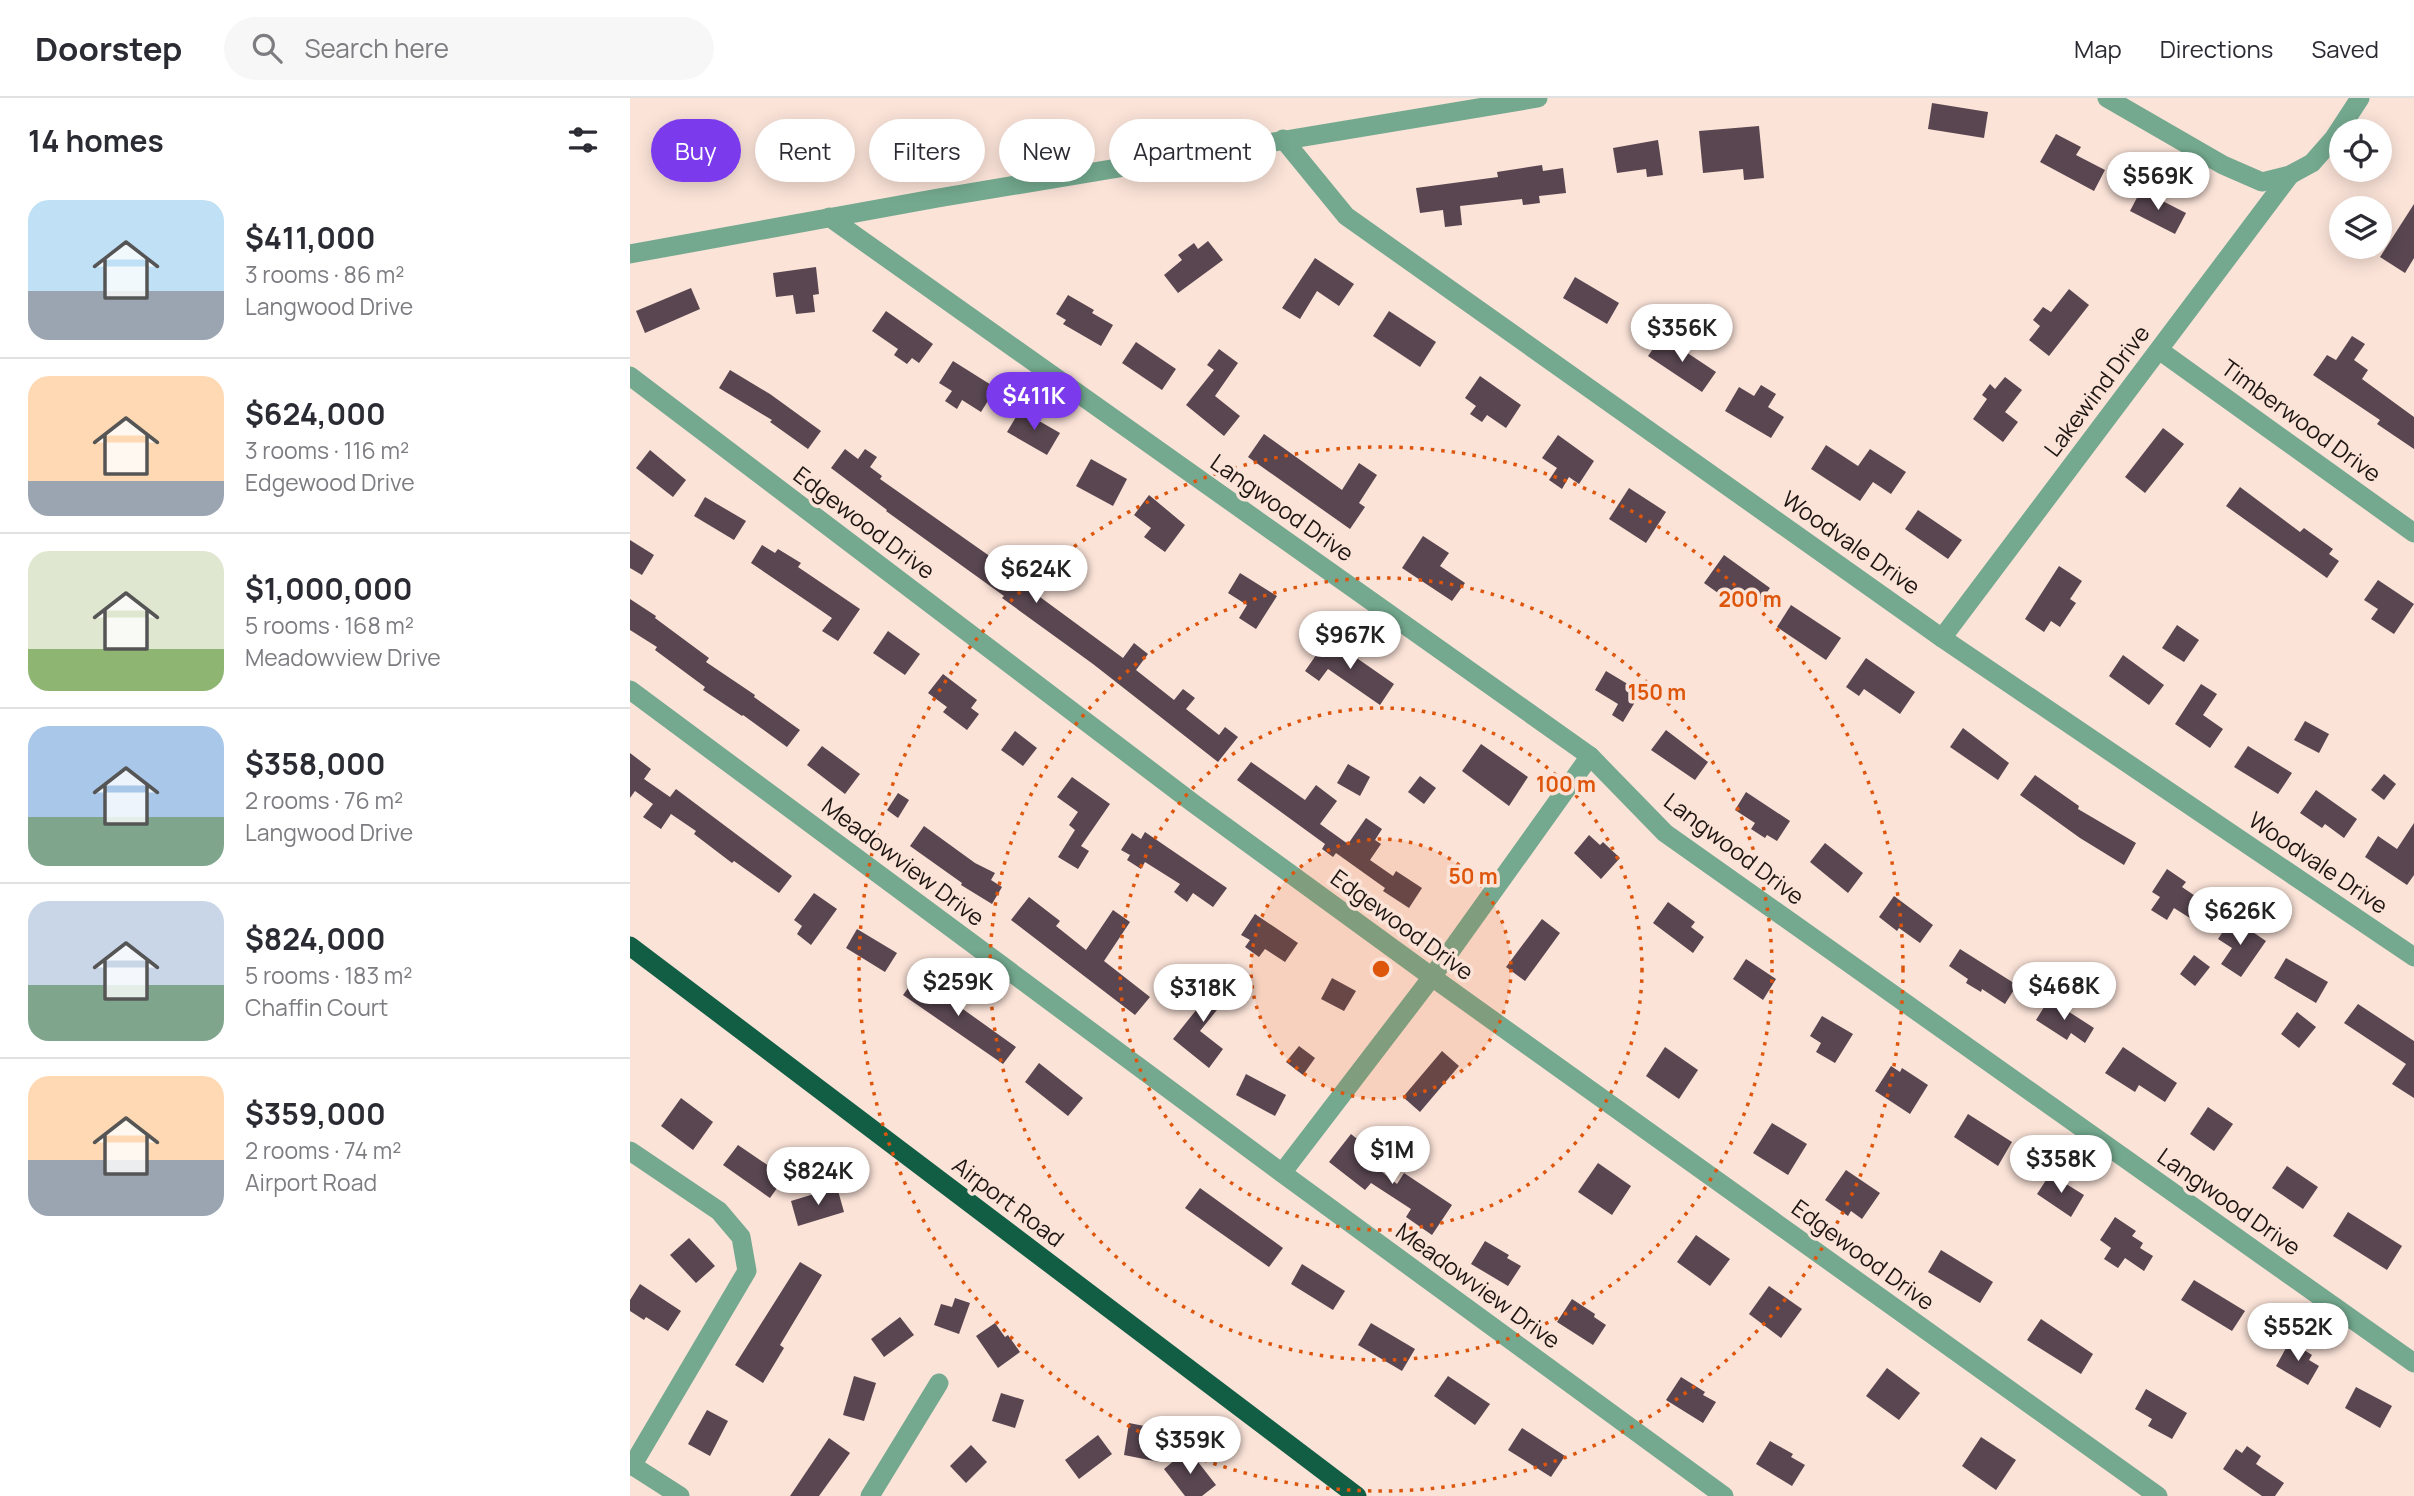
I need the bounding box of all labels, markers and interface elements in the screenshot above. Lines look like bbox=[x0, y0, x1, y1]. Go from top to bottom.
search box bbox=[224, 17, 714, 80]
text: Doorstep bbox=[35, 26, 182, 71]
icon: search bbox=[248, 29, 286, 67]
text: Search here bbox=[304, 30, 449, 66]
text: Map bbox=[2074, 32, 2122, 65]
text: Directions bbox=[2160, 32, 2273, 65]
text: Saved bbox=[2311, 32, 2379, 65]
chip: Buy bbox=[651, 119, 741, 182]
chip: Rent bbox=[755, 119, 855, 182]
chip: Filters bbox=[869, 119, 985, 182]
chip: New bbox=[999, 119, 1095, 182]
chip: Apartment bbox=[1109, 119, 1276, 182]
map controls bbox=[2329, 119, 2392, 259]
button: locate bbox=[2329, 119, 2392, 182]
text: 14 homes bbox=[28, 120, 164, 161]
icon: filters bbox=[564, 121, 602, 159]
pin: $569K bbox=[2109, 152, 2207, 212]
text: $569K bbox=[2123, 159, 2193, 191]
button: layers bbox=[2329, 196, 2392, 259]
text: $411,000 bbox=[245, 217, 376, 258]
icon: home bbox=[84, 228, 168, 312]
text: 3 rooms · 86 m² bbox=[245, 258, 405, 290]
text: Langwood Drive bbox=[245, 290, 413, 322]
pin: $356K bbox=[1633, 304, 1731, 364]
text: $356K bbox=[1647, 311, 1717, 343]
street label: Lakewind Drive bbox=[2036, 318, 2156, 463]
street label: Timberwood Drive bbox=[2215, 351, 2388, 489]
pin: $411K bbox=[985, 372, 1083, 432]
text: $411K bbox=[1002, 379, 1066, 411]
text: $624,000 bbox=[245, 393, 386, 434]
icon: home bbox=[84, 404, 168, 488]
text: 3 rooms · 116 m² bbox=[245, 434, 409, 466]
street label: Langwood Drive bbox=[1205, 446, 1361, 569]
street label: Edgewood Drive bbox=[787, 458, 942, 586]
text: Edgewood Drive bbox=[245, 466, 415, 498]
street label: Woodvale Drive bbox=[1776, 483, 1927, 602]
pin: $624K bbox=[987, 546, 1085, 605]
text: $624K bbox=[1001, 552, 1071, 584]
text: $1,000,000 bbox=[245, 568, 412, 609]
icon: home bbox=[84, 579, 168, 663]
text: 200 m bbox=[1718, 585, 1782, 613]
text: 5 rooms · 168 m² bbox=[245, 609, 414, 641]
pin: $967K bbox=[1301, 612, 1399, 671]
text: $967K bbox=[1315, 618, 1385, 650]
text: Meadowview Drive bbox=[245, 641, 441, 673]
text: 150 m bbox=[1628, 678, 1686, 706]
text: $358,000 bbox=[245, 743, 386, 784]
icon: home bbox=[84, 754, 168, 838]
text: 100 m bbox=[1536, 770, 1596, 798]
text: 2 rooms · 76 m² bbox=[245, 784, 403, 816]
street label: Langwood Drive bbox=[1658, 785, 1811, 912]
street label: Meadowview Drive bbox=[816, 790, 991, 933]
street label: Woodvale Drive bbox=[2242, 804, 2395, 921]
text: Langwood Drive bbox=[245, 816, 413, 848]
street label: Edgewood Drive bbox=[1325, 861, 1481, 987]
text: 50 m bbox=[1448, 862, 1498, 890]
pin: $626K bbox=[2191, 888, 2289, 947]
text: $626K bbox=[2204, 894, 2276, 926]
text: $824,000 bbox=[245, 918, 385, 959]
icon: home bbox=[84, 929, 168, 1013]
centre of rings bbox=[1369, 957, 1393, 981]
pin: $259K bbox=[909, 958, 1007, 1018]
text: 5 rooms · 183 m² bbox=[245, 959, 412, 991]
pin: $468K bbox=[2015, 962, 2113, 1022]
pin: $318K bbox=[1154, 964, 1252, 1024]
text: $259K bbox=[923, 965, 993, 997]
text: $468K bbox=[2028, 969, 2100, 1001]
text: $318K bbox=[1170, 971, 1236, 1003]
text: Chaffin Court bbox=[245, 991, 388, 1023]
text: $359,000 bbox=[245, 1093, 386, 1134]
icon: home bbox=[84, 1104, 168, 1188]
pin: $1M bbox=[1358, 1126, 1426, 1186]
text: $1M bbox=[1370, 1133, 1414, 1165]
text: 2 rooms · 74 m² bbox=[245, 1134, 401, 1166]
pin: $358K bbox=[2012, 1136, 2110, 1195]
street label: Langwood Drive bbox=[2152, 1140, 2308, 1263]
text: $358K bbox=[2026, 1142, 2096, 1174]
pin: $824K bbox=[769, 1148, 867, 1207]
street label: Airport Road bbox=[946, 1149, 1071, 1254]
text: $824K bbox=[783, 1154, 853, 1186]
text: Airport Road bbox=[245, 1166, 377, 1198]
street label: Edgewood Drive bbox=[1786, 1191, 1942, 1317]
street label: Meadowview Drive bbox=[1390, 1215, 1567, 1356]
pin: $552K bbox=[2249, 1304, 2347, 1363]
text: $552K bbox=[2263, 1310, 2333, 1342]
pin: $359K bbox=[1141, 1416, 1239, 1476]
text: $359K bbox=[1155, 1423, 1225, 1455]

